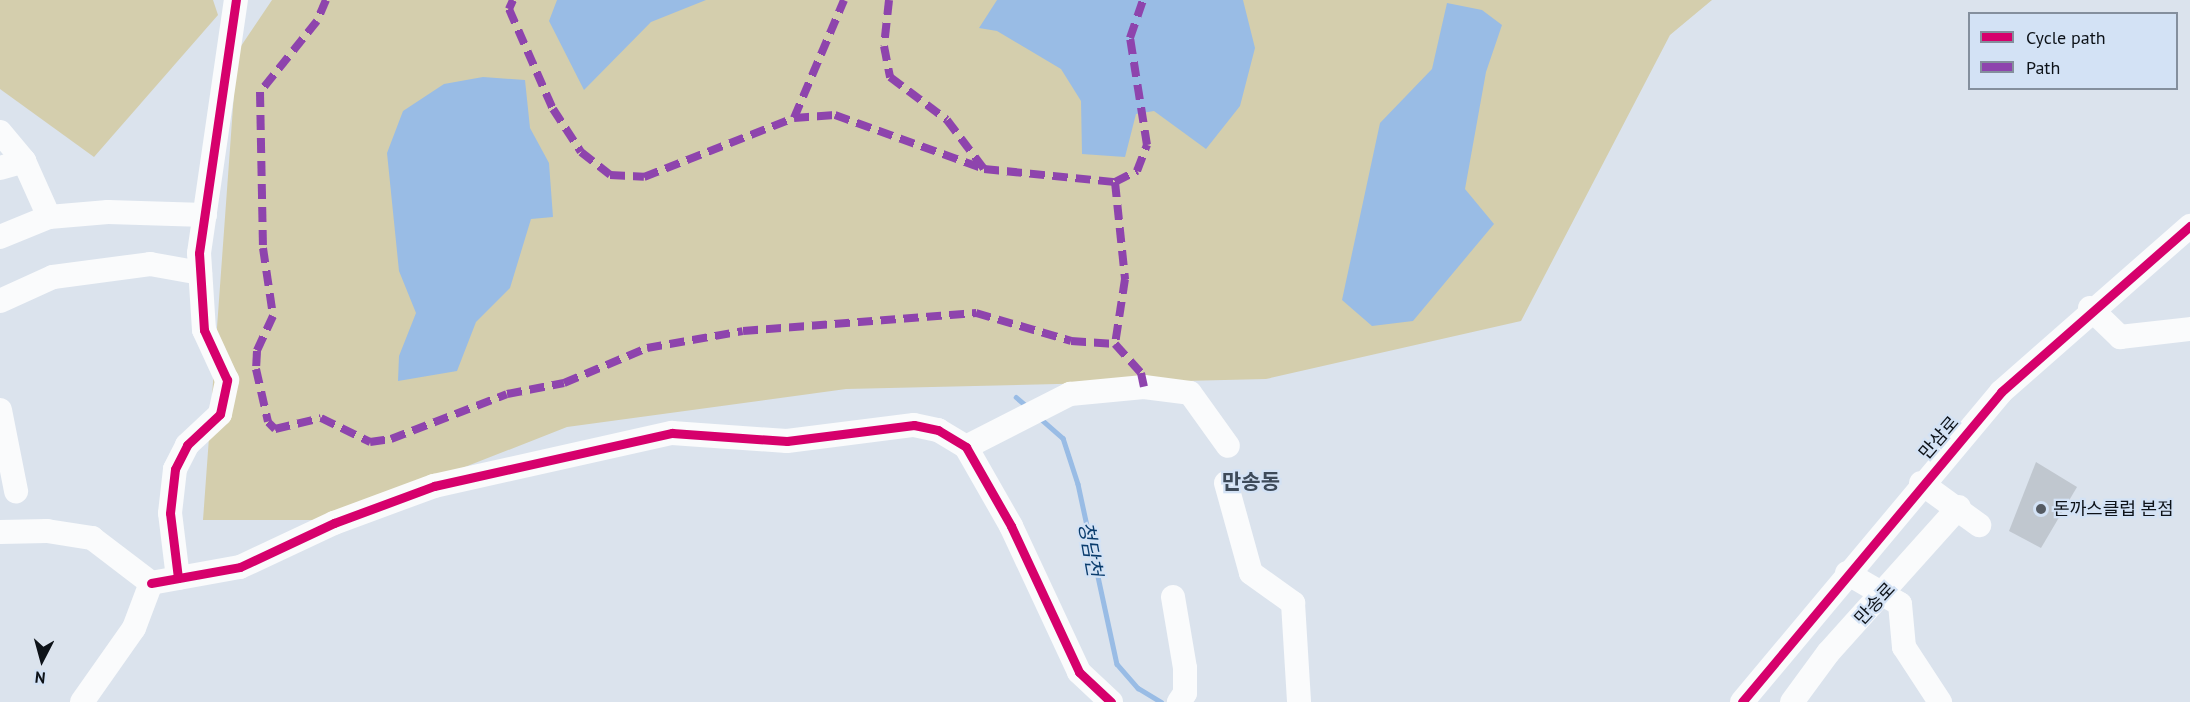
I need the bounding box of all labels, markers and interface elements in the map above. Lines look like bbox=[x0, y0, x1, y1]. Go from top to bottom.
legend bbox=[1968, 12, 2178, 90]
text: Cycle path bbox=[2026, 26, 2106, 49]
text: Path bbox=[2026, 56, 2060, 79]
street label: 만삼로 bbox=[1915, 412, 1963, 464]
district label: 만송동 bbox=[1222, 469, 1280, 495]
place label: 돈까스클럽 본점 bbox=[2053, 498, 2174, 520]
marker: 돈까스클럽 본점 bbox=[2034, 502, 2048, 516]
water label: 청담천 bbox=[1073, 520, 1107, 578]
street label: 만송로 bbox=[1850, 578, 1900, 630]
north arrow bbox=[12, 630, 72, 690]
text: N bbox=[34, 667, 46, 688]

